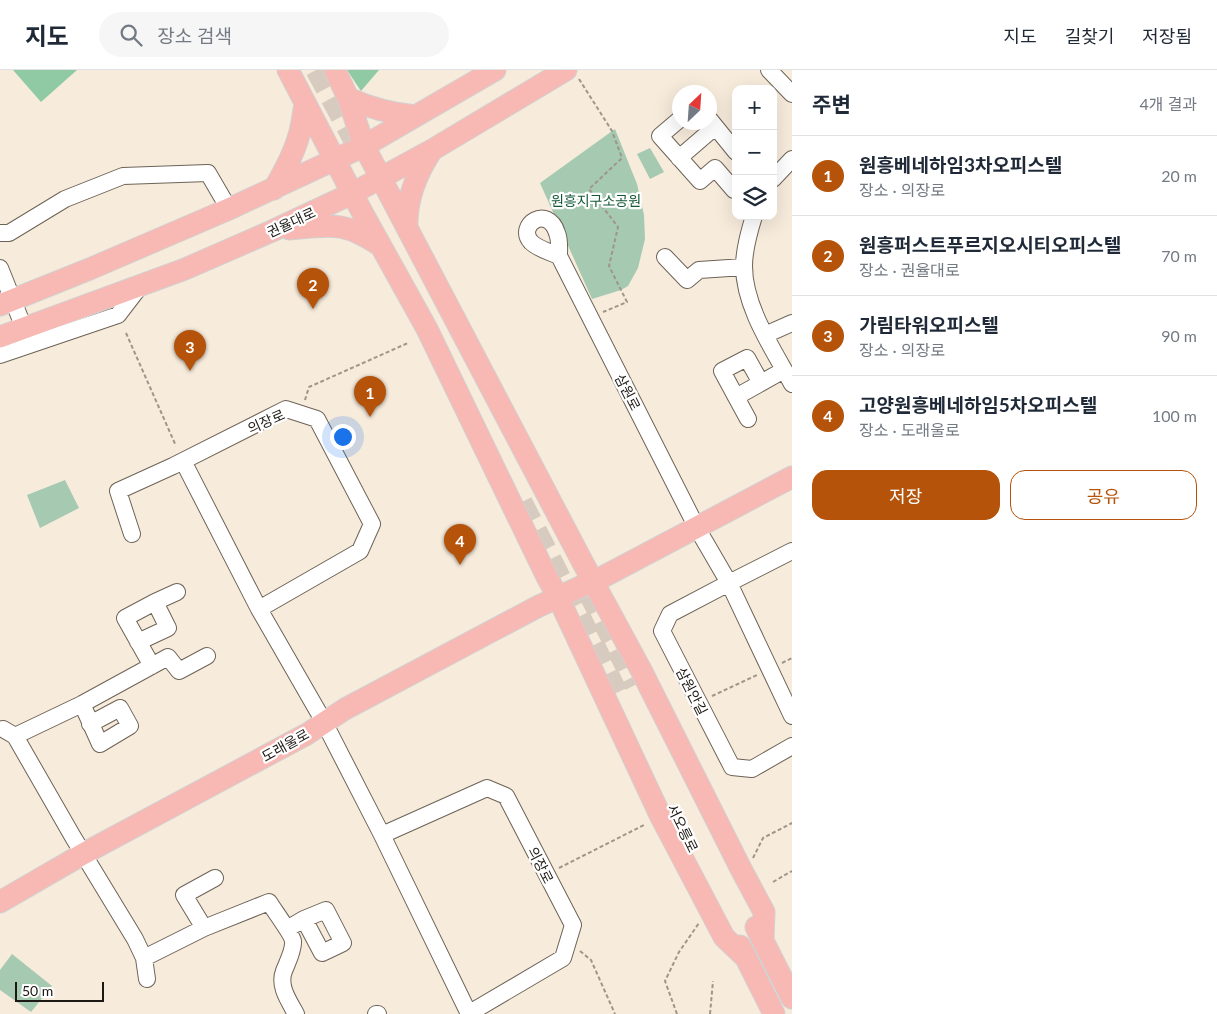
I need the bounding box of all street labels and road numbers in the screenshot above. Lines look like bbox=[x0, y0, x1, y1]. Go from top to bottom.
street label: 권율대로 bbox=[264, 203, 318, 241]
street label: 삼원로 bbox=[612, 371, 644, 413]
street label: 의장로 bbox=[245, 405, 287, 437]
street label: 삼원안길 bbox=[673, 664, 711, 718]
street label: 도래울로 bbox=[258, 725, 312, 765]
street label: 서오릉로 bbox=[664, 801, 702, 855]
street label: 의장로 bbox=[525, 844, 557, 886]

